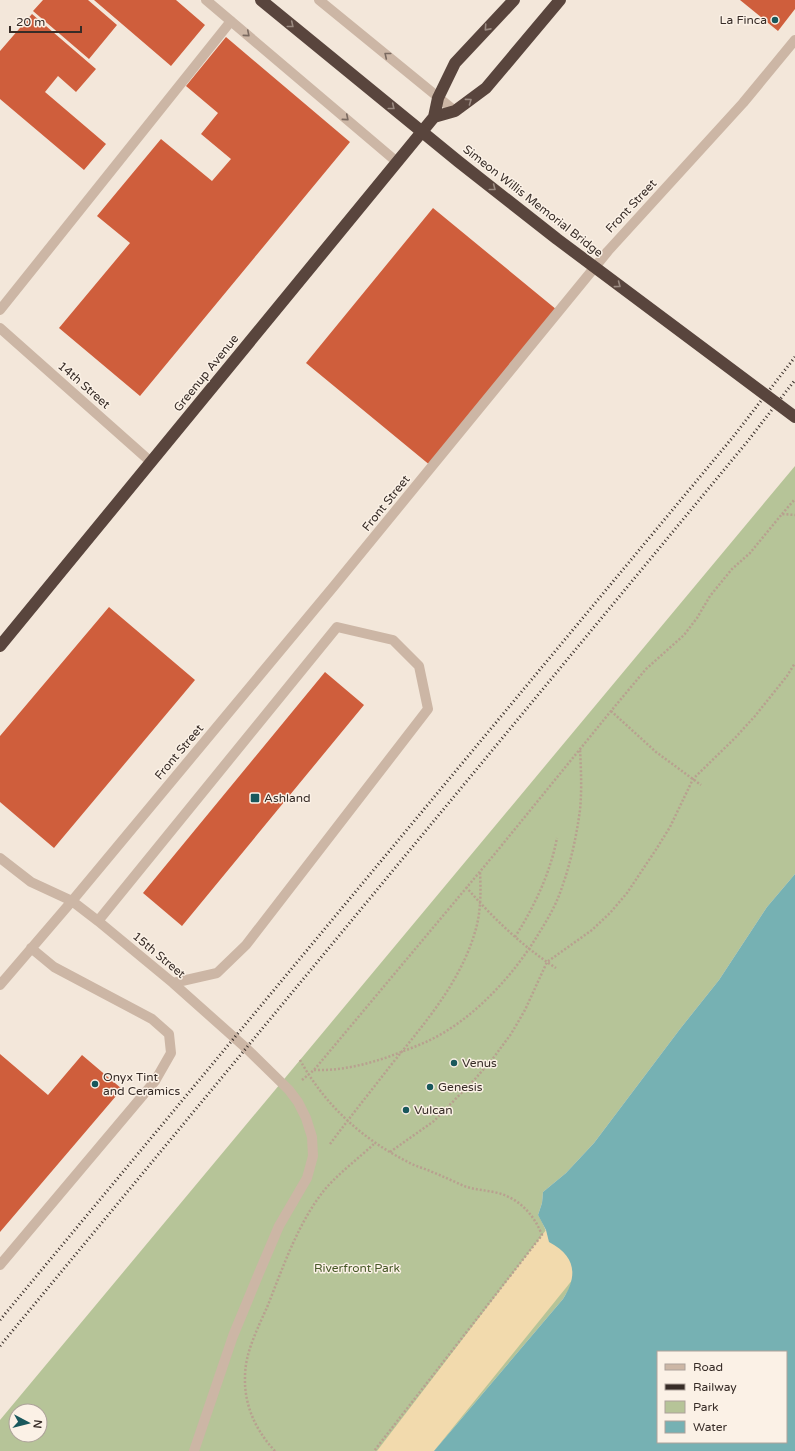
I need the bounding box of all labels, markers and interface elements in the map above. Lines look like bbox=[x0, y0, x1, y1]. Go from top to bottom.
scale bar bbox=[10, 8, 81, 34]
place label: La Finca bbox=[720, 13, 767, 27]
text: 20 m bbox=[16, 15, 45, 29]
marker: La Finca bbox=[770, 15, 780, 25]
one-way arrow bbox=[286, 20, 294, 27]
one-way arrow bbox=[485, 24, 492, 31]
one-way arrow bbox=[242, 29, 249, 36]
one-way arrow bbox=[384, 53, 391, 60]
one-way arrow bbox=[465, 98, 472, 106]
one-way arrow bbox=[387, 102, 394, 109]
one-way arrow bbox=[341, 114, 348, 121]
street label: Simeon Willis Memorial Bridge bbox=[460, 142, 606, 260]
street label: Front Street bbox=[603, 176, 660, 236]
one-way arrow bbox=[488, 184, 495, 191]
one-way arrow bbox=[614, 280, 621, 287]
street label: Greenup Avenue bbox=[171, 331, 242, 414]
street label: 14th Street bbox=[55, 359, 113, 412]
street label: Front Street bbox=[359, 472, 413, 534]
street label: Front Street bbox=[152, 721, 206, 782]
place label: Ashland bbox=[264, 791, 311, 805]
marker: Ashland bbox=[249, 792, 261, 804]
street label: 15th Street bbox=[130, 929, 188, 981]
place label: Venus bbox=[462, 1056, 497, 1070]
marker: Venus bbox=[449, 1058, 459, 1068]
place label: Onyx Tint and Ceramics bbox=[103, 1070, 180, 1098]
marker: Onyx Tint and Ceramics bbox=[90, 1079, 100, 1089]
place label: Genesis bbox=[438, 1080, 483, 1094]
marker: Genesis bbox=[425, 1082, 435, 1092]
place label: Vulcan bbox=[414, 1103, 453, 1117]
marker: Vulcan bbox=[401, 1105, 411, 1115]
park label: Riverfront Park bbox=[314, 1261, 400, 1275]
legend bbox=[657, 1351, 787, 1443]
text: Road bbox=[693, 1360, 723, 1374]
text: Railway bbox=[693, 1380, 737, 1394]
text: Park bbox=[693, 1400, 719, 1414]
north arrow bbox=[8, 1403, 48, 1443]
text: N bbox=[30, 1419, 44, 1429]
text: Water bbox=[693, 1420, 728, 1434]

